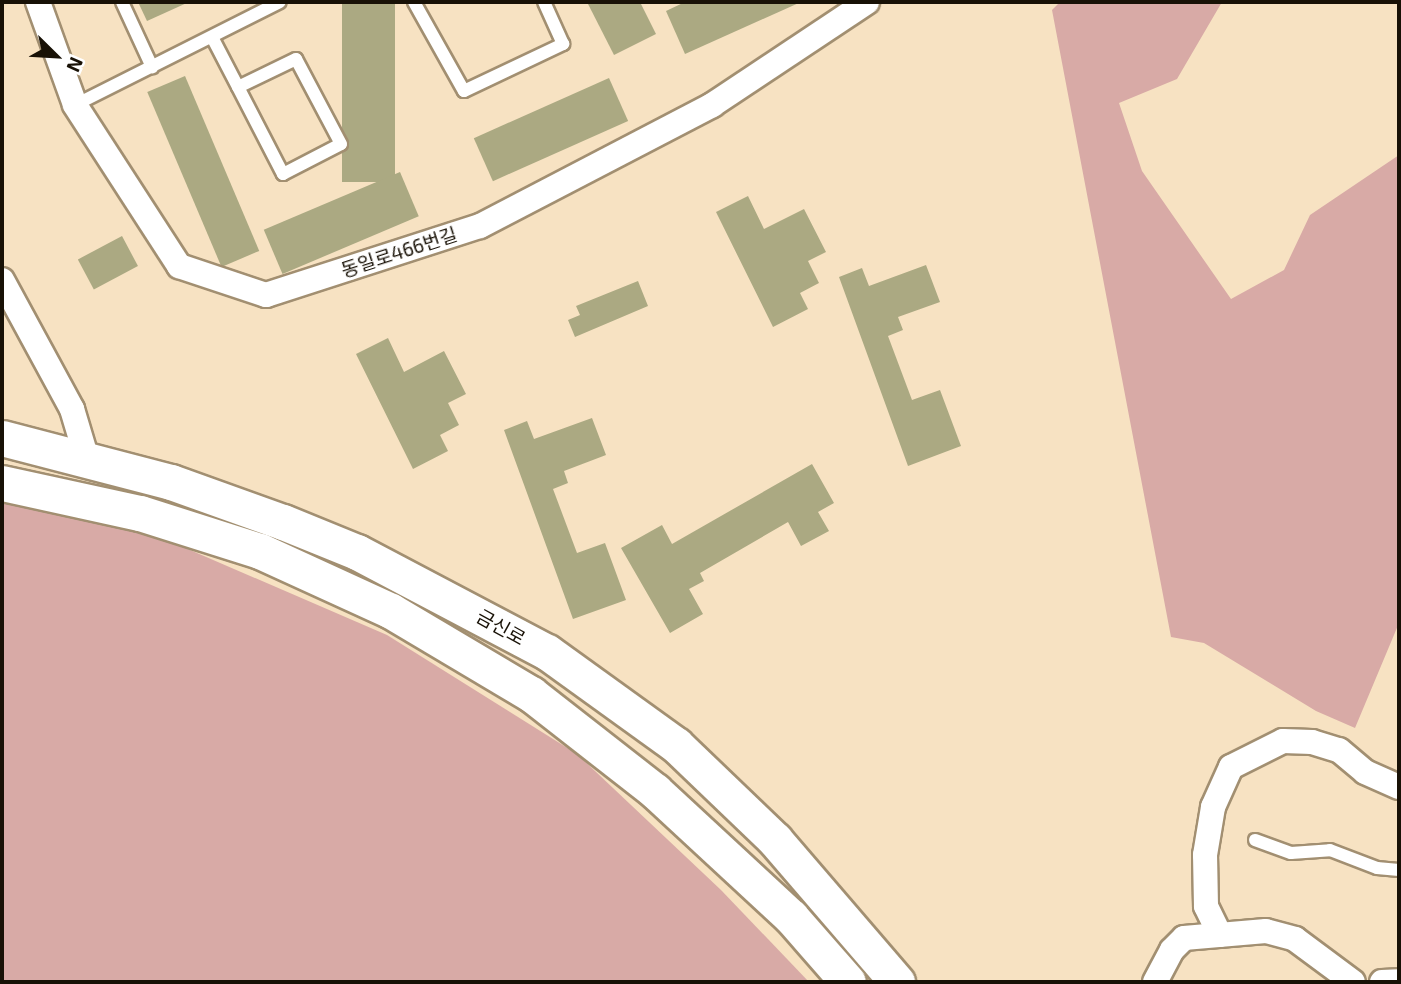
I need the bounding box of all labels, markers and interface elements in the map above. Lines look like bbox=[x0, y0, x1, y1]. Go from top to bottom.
north arrow bbox=[21, 21, 91, 91]
text: N bbox=[62, 54, 89, 76]
street label: 동일로466번길 bbox=[338, 222, 460, 282]
street label: 금신로 bbox=[473, 604, 529, 650]

